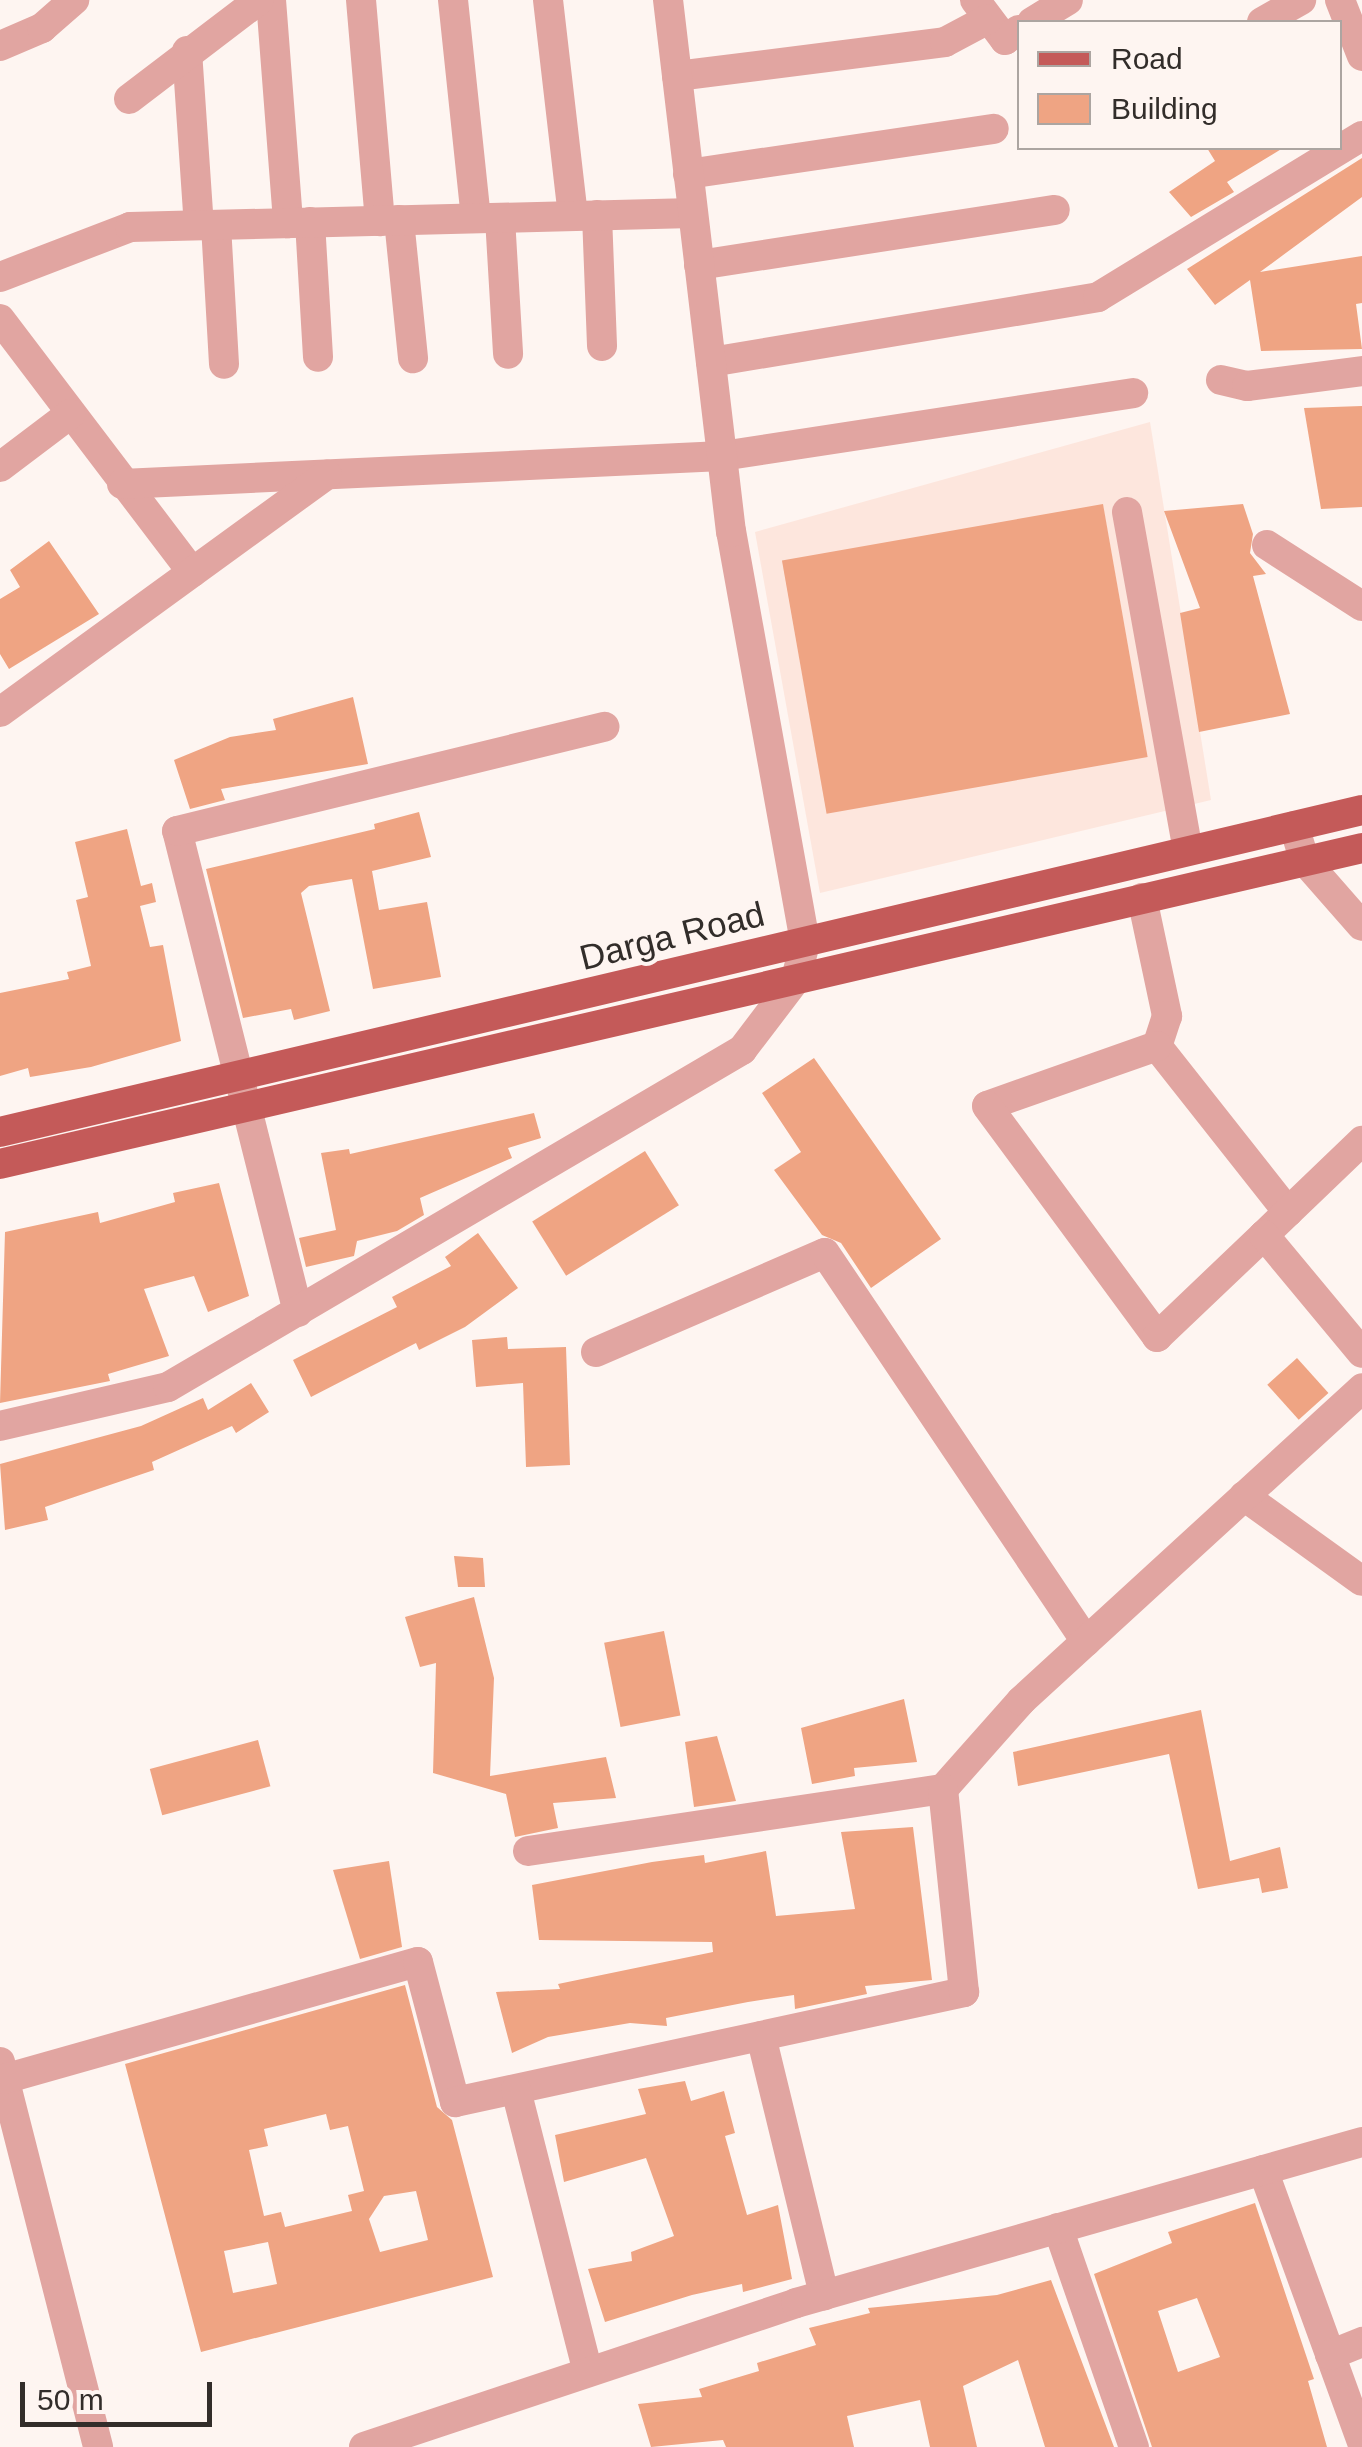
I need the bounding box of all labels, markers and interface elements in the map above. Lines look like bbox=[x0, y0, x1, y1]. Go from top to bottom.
legend bbox=[1017, 20, 1342, 150]
text: Road bbox=[1111, 42, 1183, 75]
text: Building bbox=[1111, 92, 1218, 125]
street label: Darga Road bbox=[575, 893, 769, 979]
scale bar bbox=[25, 2362, 218, 2424]
text: 50 m bbox=[37, 2383, 104, 2416]

